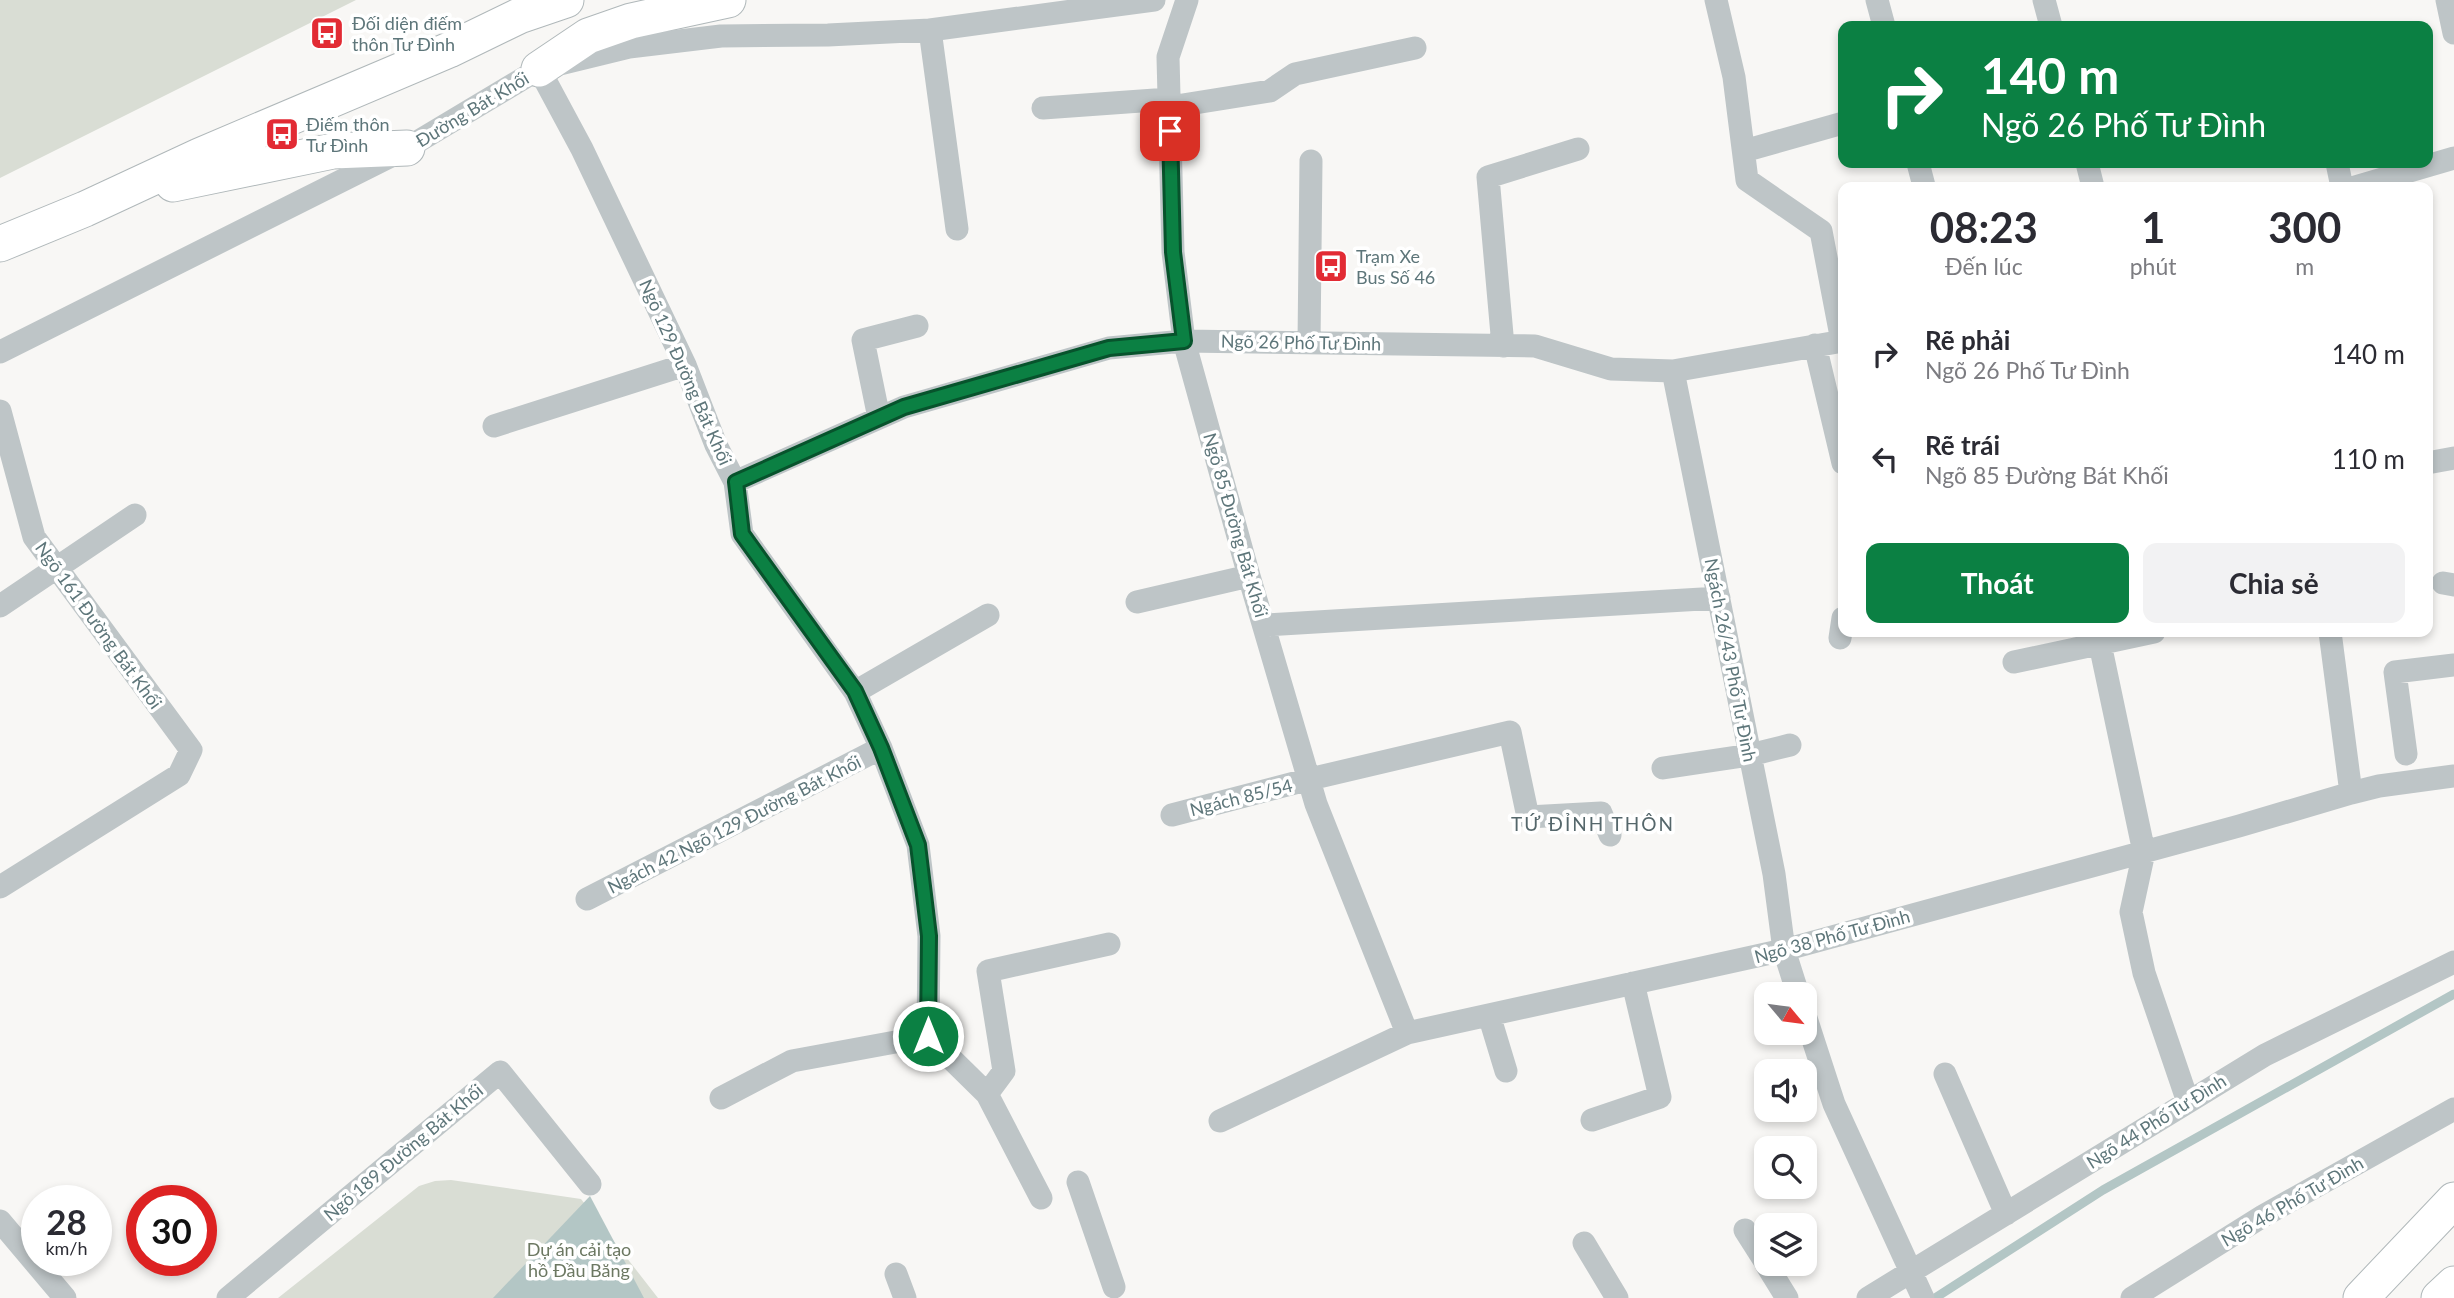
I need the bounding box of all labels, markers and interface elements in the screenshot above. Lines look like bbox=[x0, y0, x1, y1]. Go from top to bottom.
place label: Đối diện điếm thôn Tư Đình bbox=[352, 12, 462, 55]
bus stop icon: Đối diện điếm thôn Tư Đình bbox=[308, 14, 346, 52]
text: 140 m bbox=[1981, 46, 2119, 104]
icon: right bbox=[1866, 49, 1957, 140]
street label: Đường Bát Khối bbox=[412, 67, 532, 151]
pin bbox=[1140, 101, 1200, 161]
text: Ngõ 26 Phố Tư Đình bbox=[1981, 105, 2266, 144]
icon: arrive bbox=[1151, 112, 1189, 150]
place label: Điếm thôn Tư Đình bbox=[306, 113, 390, 156]
bus stop icon: Điếm thôn Tư Đình bbox=[263, 115, 301, 153]
text: 08:23 bbox=[1930, 202, 2038, 252]
text: 1 bbox=[2141, 202, 2165, 252]
text: 300 bbox=[2268, 202, 2341, 252]
place label: Trạm Xe Bus Số 46 bbox=[1356, 245, 1435, 288]
bus stop icon: Trạm Xe Bus Số 46 bbox=[1312, 247, 1350, 285]
text: Đến lúc bbox=[1945, 252, 2023, 280]
text: phút bbox=[2130, 252, 2176, 280]
text: m bbox=[2295, 252, 2314, 280]
street label: Ngõ 129 Đường Bát Khối bbox=[635, 276, 737, 468]
text: Rẽ phải bbox=[1925, 324, 2010, 356]
street label: Ngõ 26 Phố Tư Đình bbox=[1221, 330, 1381, 354]
icon: right bbox=[1866, 335, 1904, 373]
text: 140 m bbox=[2332, 338, 2405, 370]
text: Ngõ 26 Phố Tư Đình bbox=[1925, 356, 2130, 384]
text: Rẽ trái bbox=[1925, 429, 2000, 461]
street label: Ngõ 85 Đường Bát Khối bbox=[1199, 430, 1273, 620]
icon: left bbox=[1866, 440, 1904, 478]
text: 110 m bbox=[2332, 443, 2405, 475]
text: Ngõ 85 Đường Bát Khối bbox=[1925, 461, 2169, 489]
street label: Ngõ 161 Đường Bát Khối bbox=[31, 537, 167, 713]
button: Thoát bbox=[1866, 543, 2129, 623]
button: Chia sẻ bbox=[2143, 543, 2405, 623]
street label: Ngách 26/43 Phố Tư Đình bbox=[1700, 556, 1762, 764]
street label: Ngách 42 Ngõ 129 Đường Bát Khối bbox=[603, 750, 865, 898]
street label: Ngách 85/54 bbox=[1187, 774, 1295, 820]
district label: TỨ ĐỈNH THÔN bbox=[1511, 812, 1675, 835]
street label: Ngõ 38 Phố Tư Đình bbox=[1752, 905, 1912, 967]
north arrow bbox=[1754, 982, 1816, 1045]
map controls bbox=[1754, 982, 1817, 1276]
position arrow bbox=[891, 999, 965, 1073]
button: sound bbox=[1754, 1059, 1817, 1122]
street label: Ngõ 44 Phố Tư Đình bbox=[2082, 1069, 2230, 1173]
street label: Ngõ 189 Đường Bát Khối bbox=[319, 1079, 487, 1225]
button: search bbox=[1754, 1136, 1817, 1199]
street label: Ngõ 46 Phố Tư Đình bbox=[2217, 1151, 2367, 1251]
speed limit sign: 30 bbox=[126, 1185, 217, 1276]
text: 28 bbox=[46, 1200, 87, 1242]
button: layers bbox=[1754, 1213, 1817, 1276]
text: km/h bbox=[45, 1237, 88, 1259]
park label: Dự án cải tạo hồ Đầu Băng bbox=[527, 1238, 631, 1281]

